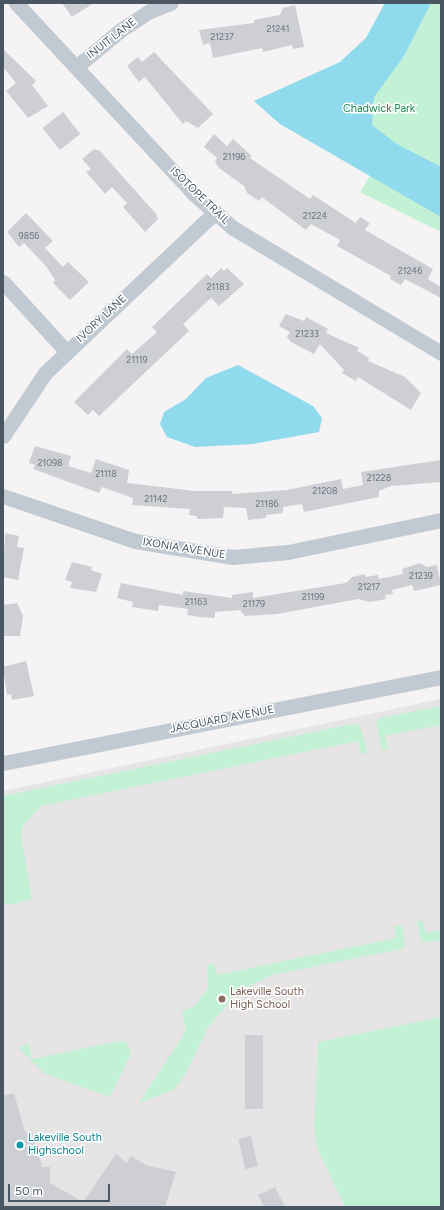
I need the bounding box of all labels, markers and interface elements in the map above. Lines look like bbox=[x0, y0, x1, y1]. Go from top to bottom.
street label: INUIT LANE bbox=[85, 16, 139, 62]
house number: 21241 bbox=[266, 24, 290, 34]
house number: 21237 bbox=[210, 32, 234, 42]
park label: Chadwick Park bbox=[343, 102, 415, 116]
house number: 21196 bbox=[223, 152, 245, 162]
street label: ISOTOPE TRAIL bbox=[167, 164, 231, 228]
house number: 21224 bbox=[303, 211, 327, 221]
house number: 9856 bbox=[19, 231, 39, 241]
house number: 21246 bbox=[398, 266, 422, 276]
house number: 21183 bbox=[207, 282, 229, 292]
street label: IVORY LANE bbox=[74, 293, 130, 345]
house number: 21233 bbox=[295, 329, 319, 339]
house number: 21119 bbox=[126, 355, 148, 365]
house number: 21098 bbox=[37, 458, 63, 468]
house number: 21118 bbox=[95, 469, 117, 479]
house number: 21228 bbox=[367, 473, 391, 483]
house number: 21208 bbox=[312, 486, 338, 496]
house number: 21142 bbox=[144, 494, 168, 504]
house number: 21186 bbox=[255, 499, 279, 509]
street label: IXONIA AVENUE bbox=[142, 536, 226, 562]
house number: 21239 bbox=[409, 571, 433, 581]
house number: 21217 bbox=[358, 582, 380, 592]
house number: 21199 bbox=[302, 592, 324, 602]
house number: 21163 bbox=[185, 597, 207, 607]
house number: 21179 bbox=[243, 599, 265, 609]
street label: JACQUARD AVENUE bbox=[169, 703, 275, 737]
place label: Lakeville South High School bbox=[230, 986, 304, 1012]
marker: Lakeville South High School bbox=[217, 994, 227, 1004]
place label: Lakeville South Highschool bbox=[28, 1132, 102, 1158]
marker: Lakeville South Highschool bbox=[15, 1140, 25, 1150]
scale bar bbox=[10, 1176, 112, 1202]
text: 50 m bbox=[15, 1184, 43, 1198]

